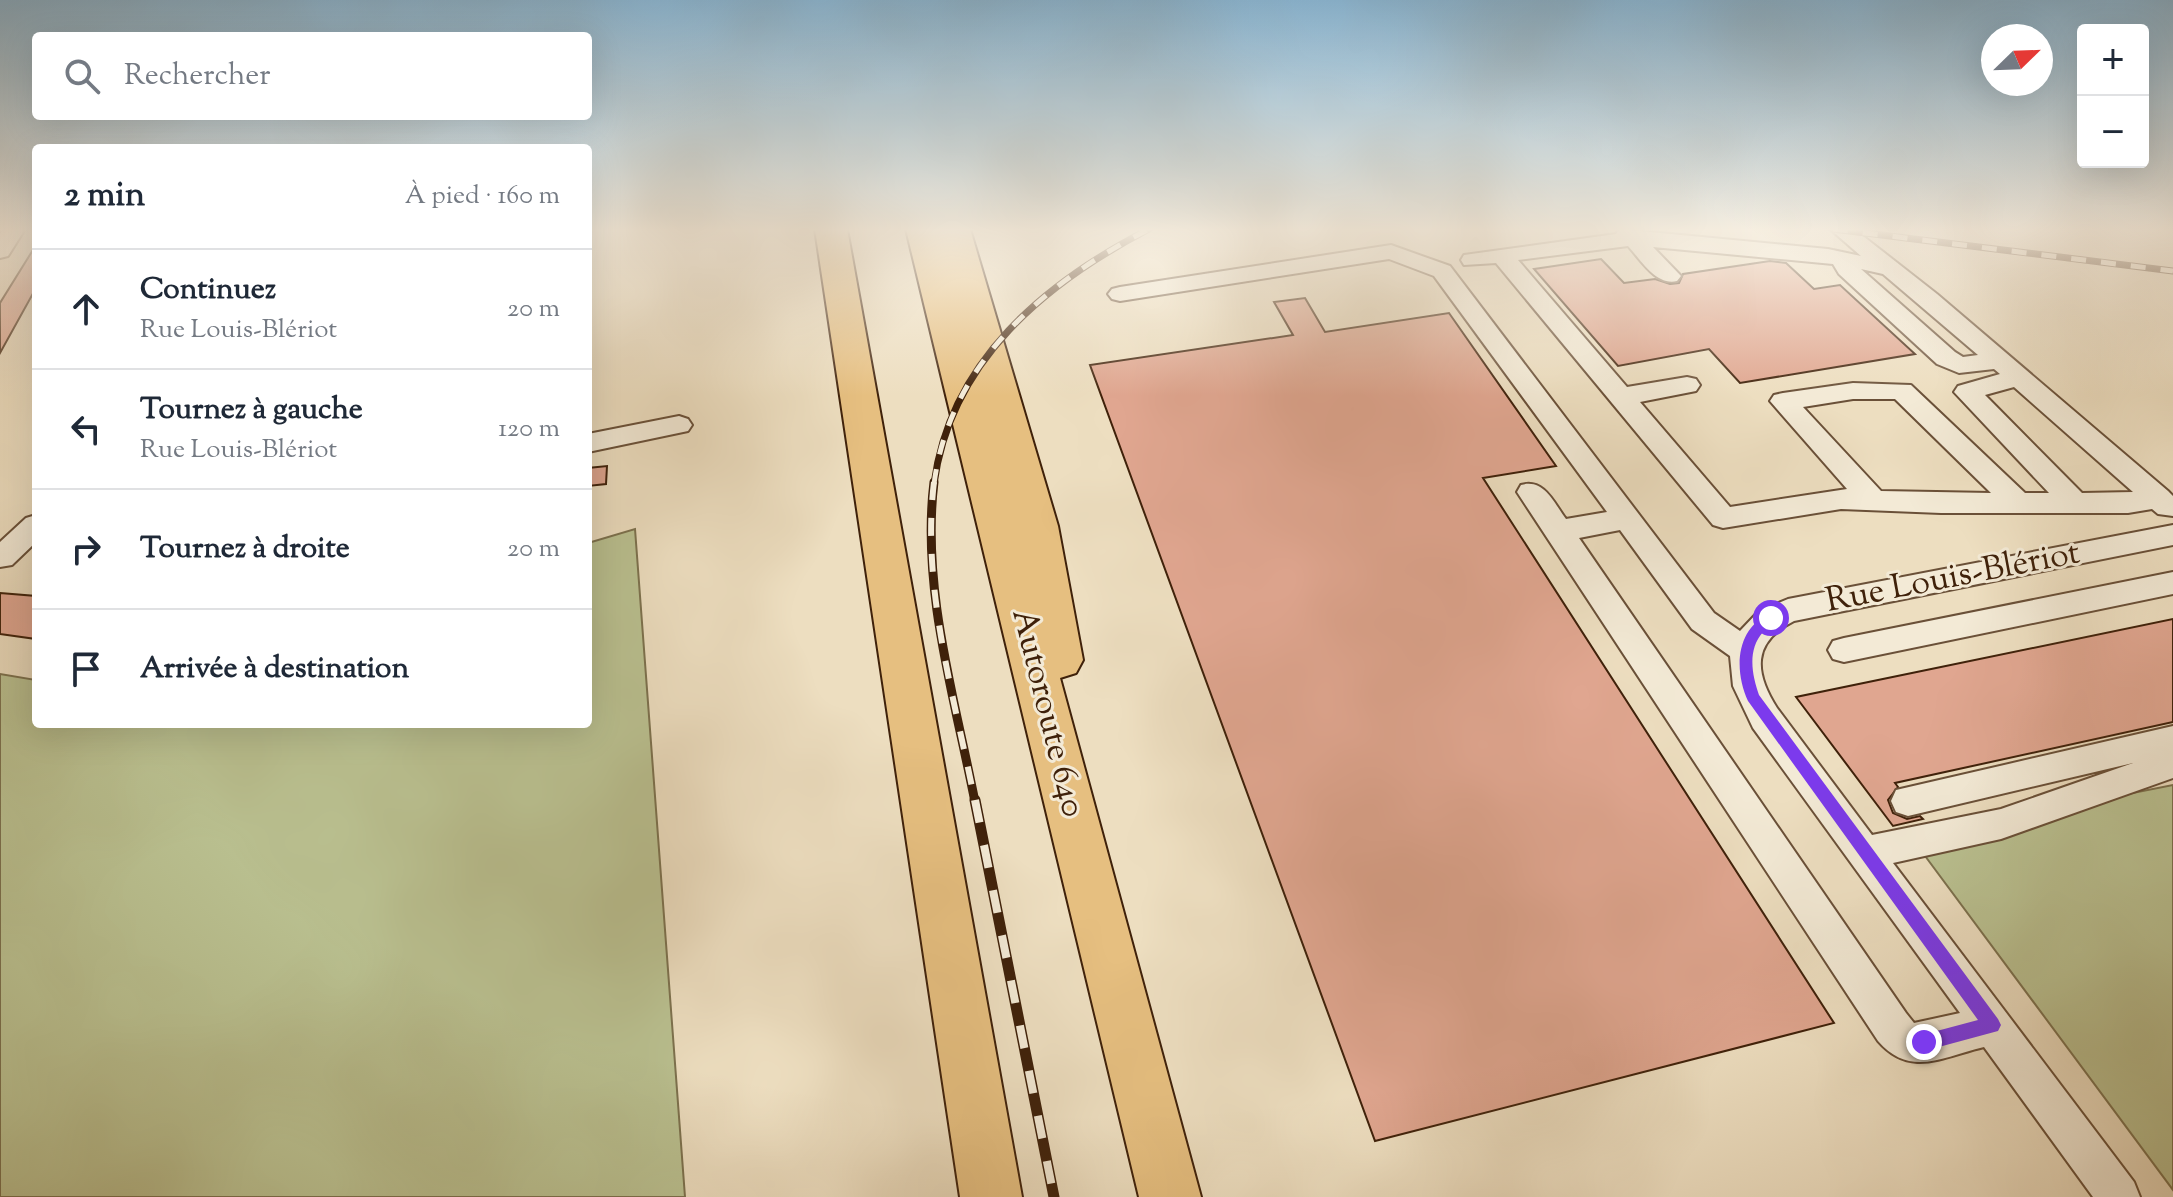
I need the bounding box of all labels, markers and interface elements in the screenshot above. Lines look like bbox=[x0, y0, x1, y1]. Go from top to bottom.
north arrow bbox=[1981, 24, 2053, 96]
map controls bbox=[2077, 24, 2149, 168]
button: + bbox=[2077, 24, 2149, 96]
search box bbox=[32, 32, 592, 120]
icon: search bbox=[60, 54, 104, 98]
text: Rechercher bbox=[124, 55, 271, 98]
button: − bbox=[2077, 96, 2149, 168]
text: 2 min bbox=[64, 172, 145, 221]
text: À pied · 160 m bbox=[405, 178, 560, 215]
text: Continuez bbox=[140, 269, 276, 312]
icon: ahead bbox=[64, 287, 108, 331]
text: 20 m bbox=[507, 291, 560, 328]
text: Rue Louis-Blériot bbox=[140, 312, 337, 349]
text: Tournez à gauche bbox=[140, 389, 363, 432]
icon: left bbox=[64, 407, 108, 451]
text: 120 m bbox=[498, 411, 560, 448]
text: Rue Louis-Blériot bbox=[140, 432, 337, 469]
icon: right bbox=[64, 527, 108, 571]
text: Tournez à droite bbox=[140, 528, 350, 571]
street label: Rue Louis-Blériot bbox=[1822, 529, 2085, 627]
text: 20 m bbox=[507, 531, 560, 568]
route start bbox=[1753, 600, 1789, 636]
street label: Autoroute 640 bbox=[997, 604, 1097, 822]
icon: arrive bbox=[64, 647, 108, 691]
text: Arrivée à destination bbox=[140, 648, 409, 691]
route end bbox=[1906, 1024, 1942, 1060]

